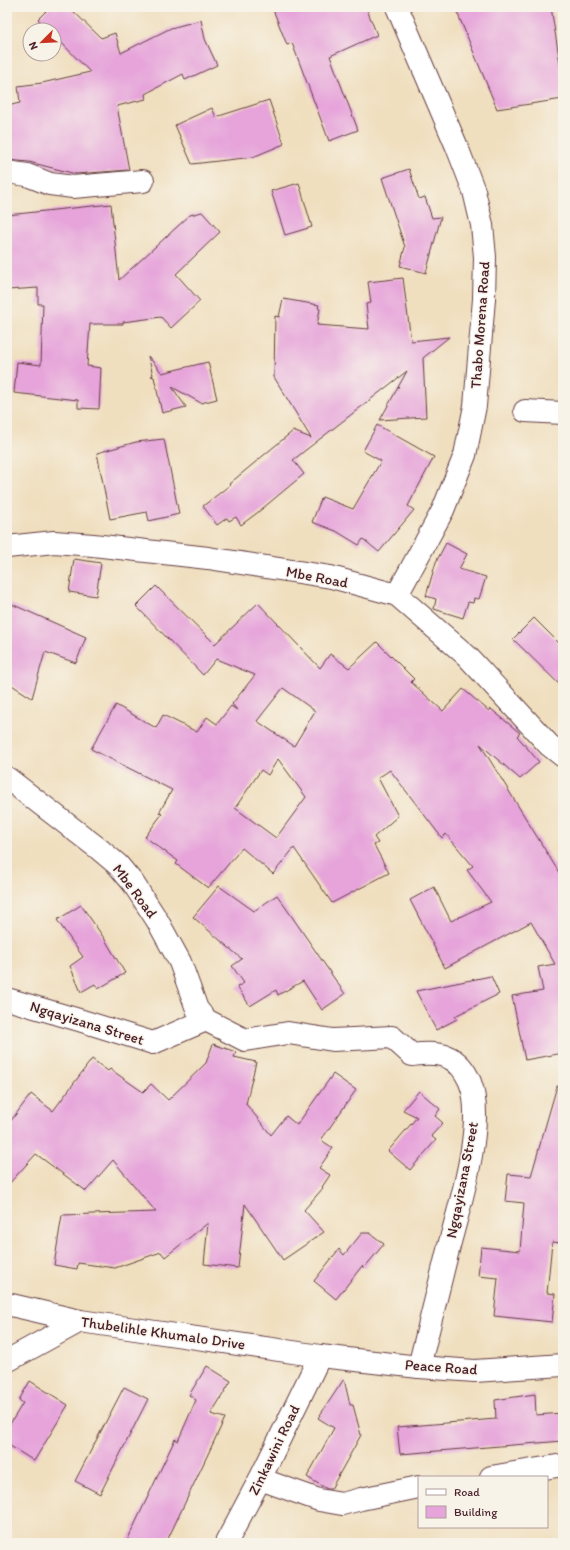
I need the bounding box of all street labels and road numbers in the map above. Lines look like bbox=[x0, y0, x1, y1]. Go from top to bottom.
street label: Thabo Morena Road bbox=[467, 261, 493, 389]
street label: Mbe Road bbox=[284, 562, 350, 592]
street label: Mbe Road bbox=[109, 860, 161, 922]
street label: Ngqayizana Street bbox=[28, 997, 147, 1049]
street label: Ngqayizana Street bbox=[442, 1120, 482, 1240]
street label: Thubelihle Khumalo Drive bbox=[80, 1313, 246, 1353]
street label: Peace Road bbox=[404, 1355, 478, 1379]
street label: Zinkawini Road bbox=[244, 1402, 304, 1498]

